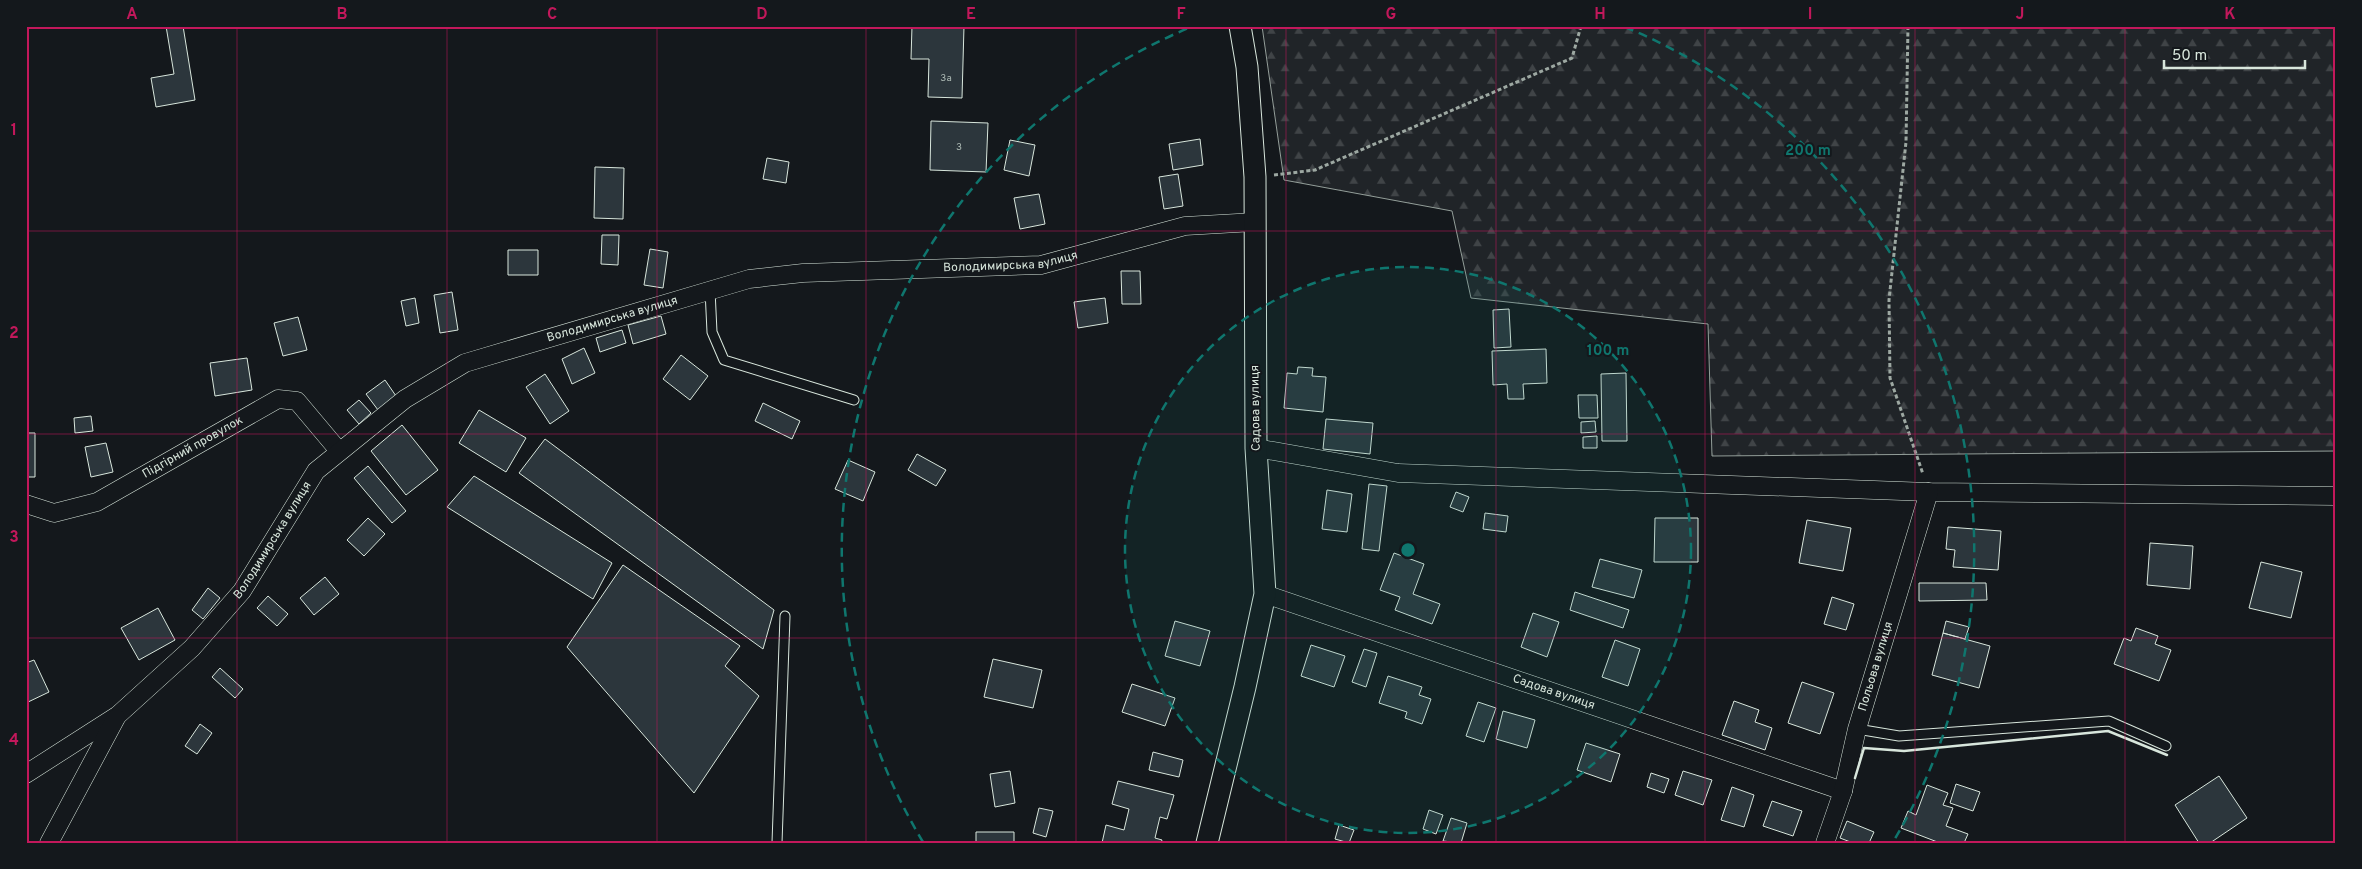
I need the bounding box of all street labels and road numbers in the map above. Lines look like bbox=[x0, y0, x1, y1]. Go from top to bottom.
street label: Володимирська вулиця bbox=[943, 247, 1080, 276]
street label: Володимирська вулиця bbox=[545, 292, 680, 346]
street label: Садова вулиця bbox=[1247, 365, 1265, 451]
street label: Підгірний провулок bbox=[140, 413, 246, 482]
street label: Володимирська вулиця bbox=[230, 479, 315, 603]
street label: Польова вулиця bbox=[1855, 620, 1897, 713]
street label: Садова вулиця bbox=[1510, 671, 1597, 714]

